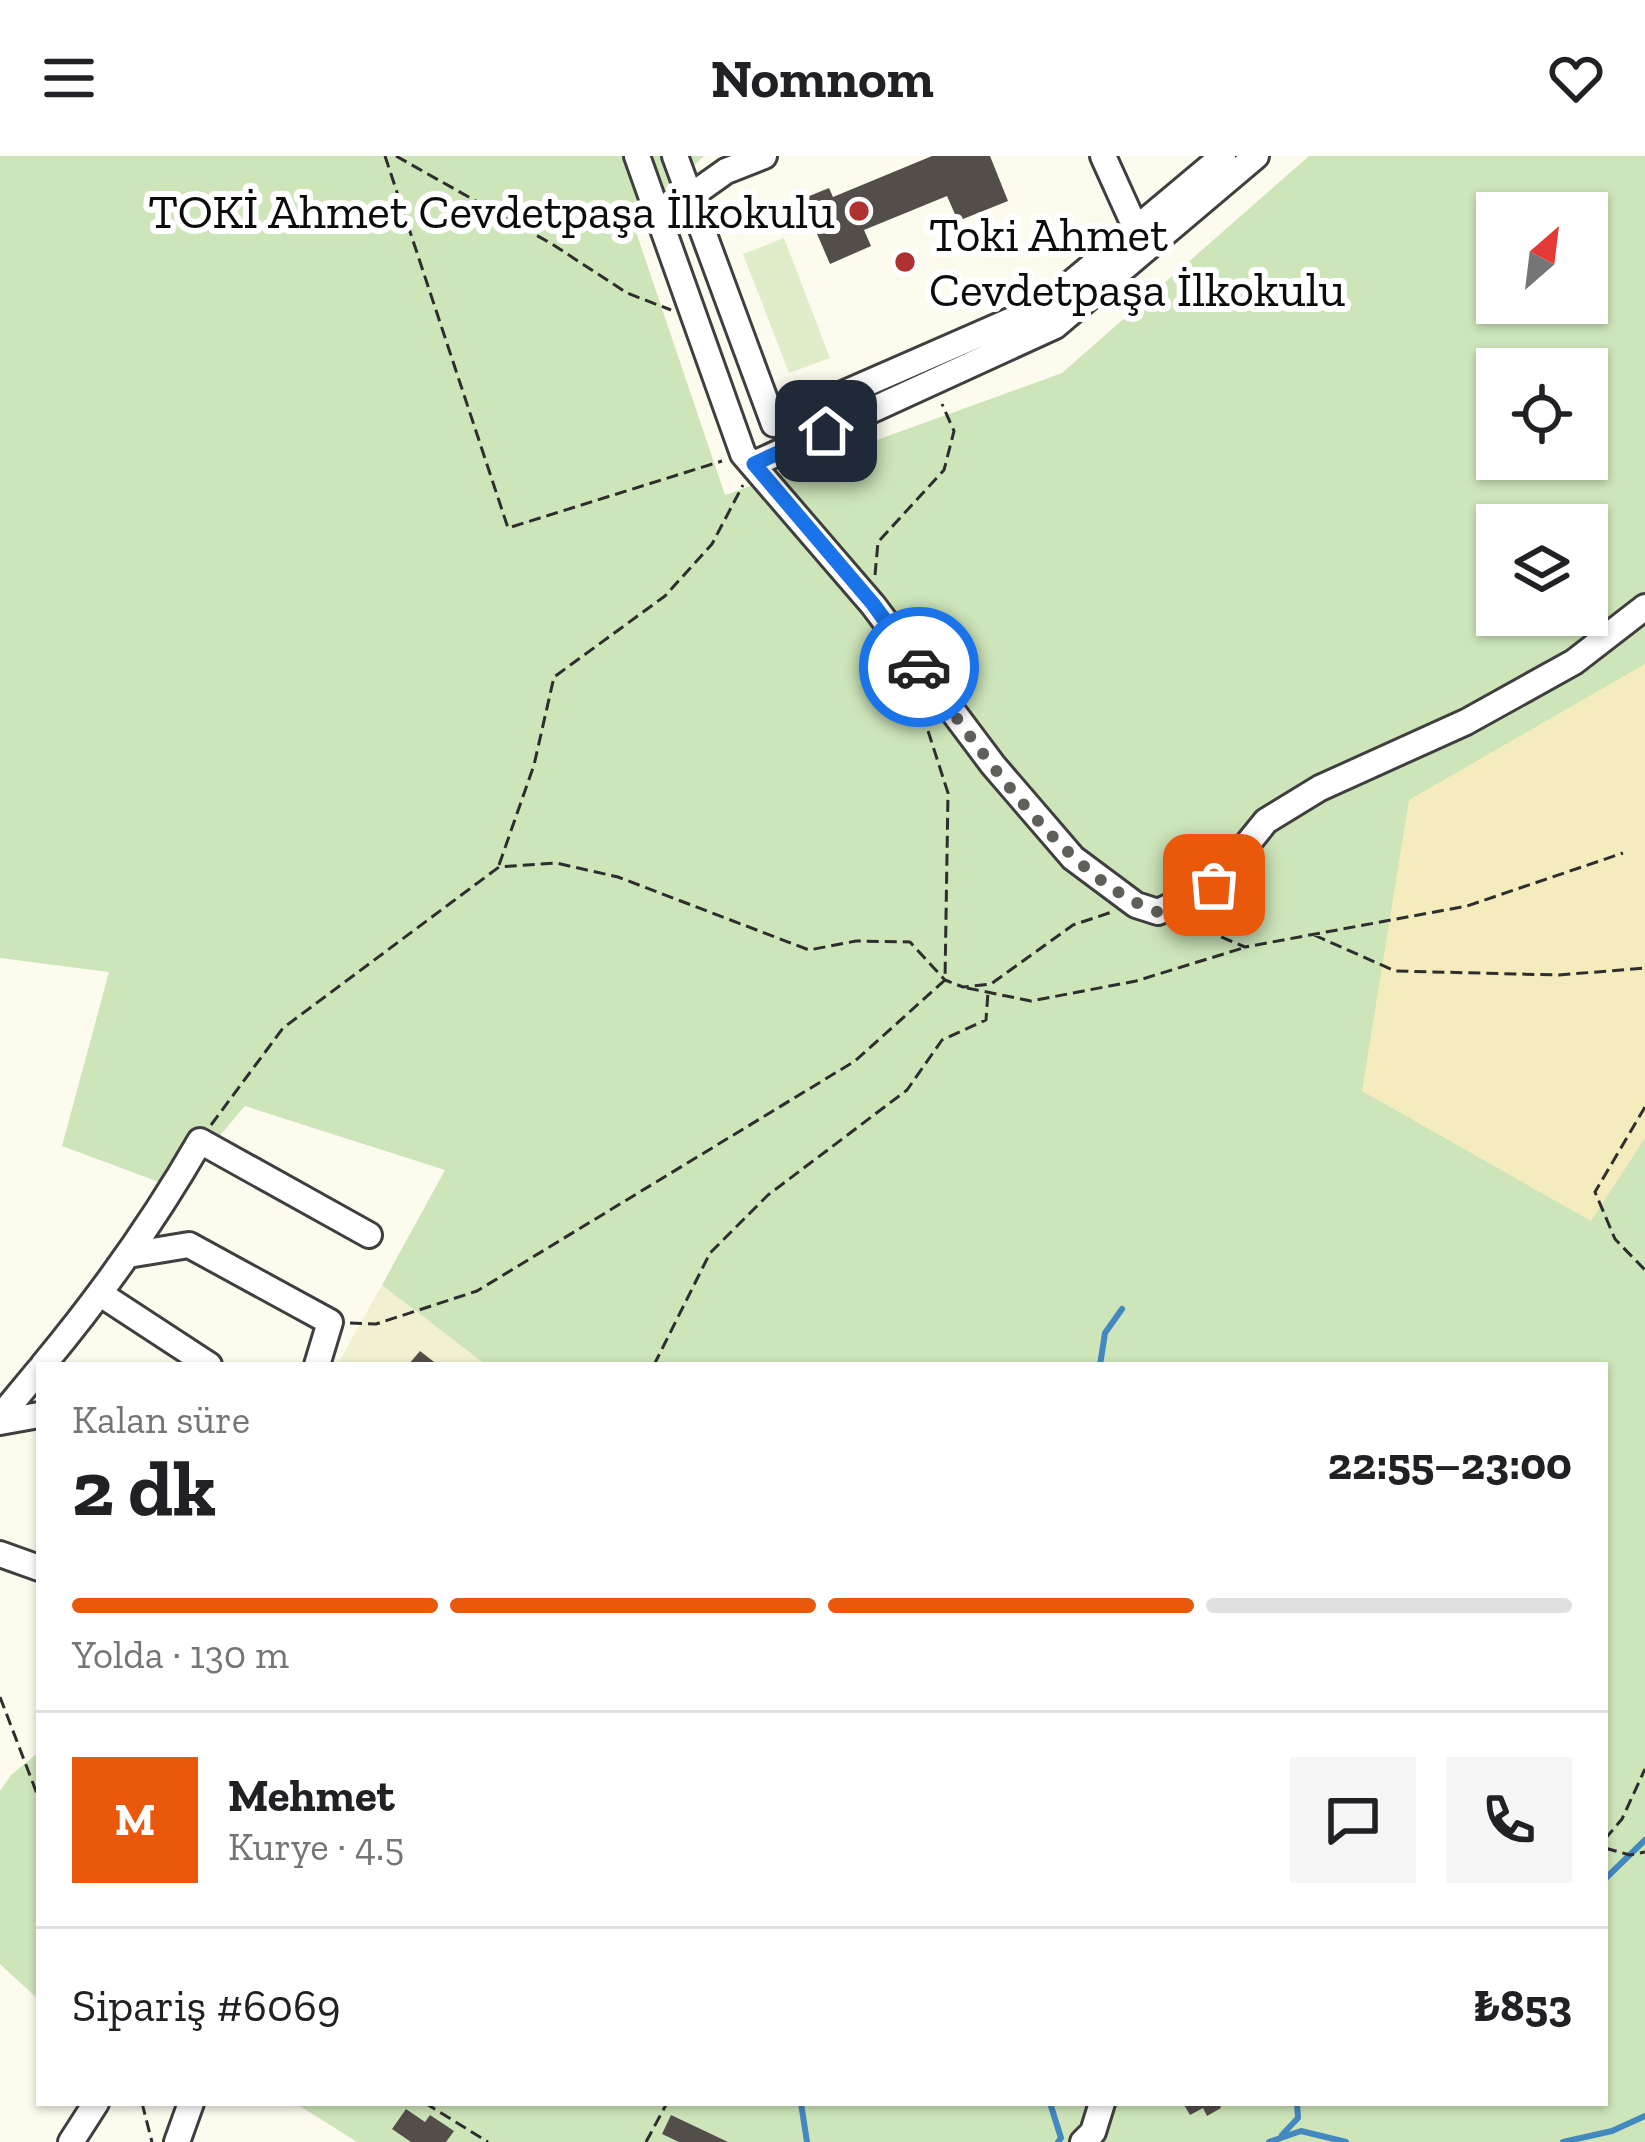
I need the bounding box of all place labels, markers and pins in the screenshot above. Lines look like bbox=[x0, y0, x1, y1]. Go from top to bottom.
place label: TOKİ Ahmet Cevdetpaşa İlkokulu bbox=[148, 183, 835, 240]
marker: TOKİ Ahmet Cevdetpaşa İlkokulu bbox=[846, 198, 872, 224]
place label: Toki Ahmet Cevdetpaşa İlkokulu bbox=[929, 206, 1345, 318]
marker: Toki Ahmet Cevdetpaşa İlkokulu bbox=[892, 249, 918, 275]
pin bbox=[775, 380, 877, 482]
pin bbox=[1163, 834, 1265, 936]

